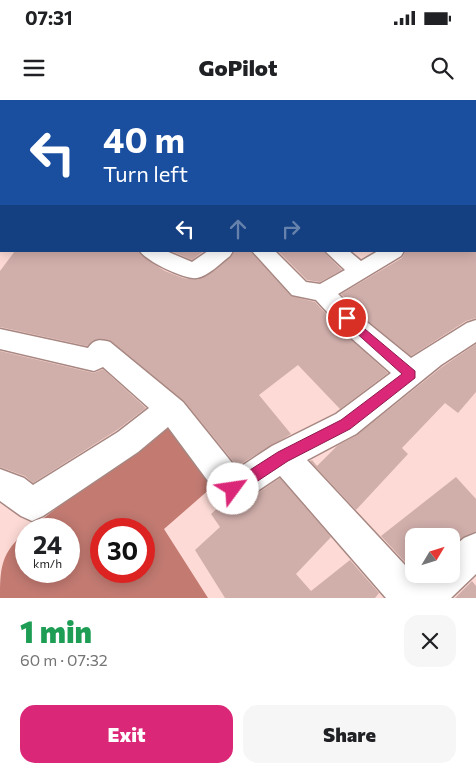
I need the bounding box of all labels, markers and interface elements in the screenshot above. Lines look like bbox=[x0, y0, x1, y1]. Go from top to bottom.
text: 07:31 bbox=[25, 6, 73, 29]
icon: menu bbox=[20, 54, 48, 82]
text: GoPilot bbox=[199, 54, 277, 81]
icon: search bbox=[428, 54, 456, 82]
text: 40 m bbox=[103, 117, 185, 160]
icon: left bbox=[20, 120, 85, 185]
text: Turn left bbox=[103, 160, 188, 187]
icon: left bbox=[171, 215, 199, 243]
icon: ahead bbox=[224, 215, 252, 243]
icon: right bbox=[277, 215, 305, 243]
pin bbox=[326, 297, 368, 339]
icon: arrive bbox=[333, 304, 361, 332]
position arrow bbox=[206, 462, 258, 514]
speed limit sign: 30 bbox=[90, 518, 155, 583]
north arrow bbox=[405, 528, 460, 582]
map controls bbox=[405, 528, 460, 583]
text: 24 bbox=[33, 529, 62, 559]
text: km/h bbox=[33, 556, 62, 570]
text: 1 min bbox=[20, 612, 92, 649]
button: close bbox=[404, 615, 456, 667]
text: 60 m · 07:32 bbox=[20, 650, 108, 669]
button: Exit bbox=[20, 705, 233, 763]
button: Share bbox=[243, 705, 456, 763]

